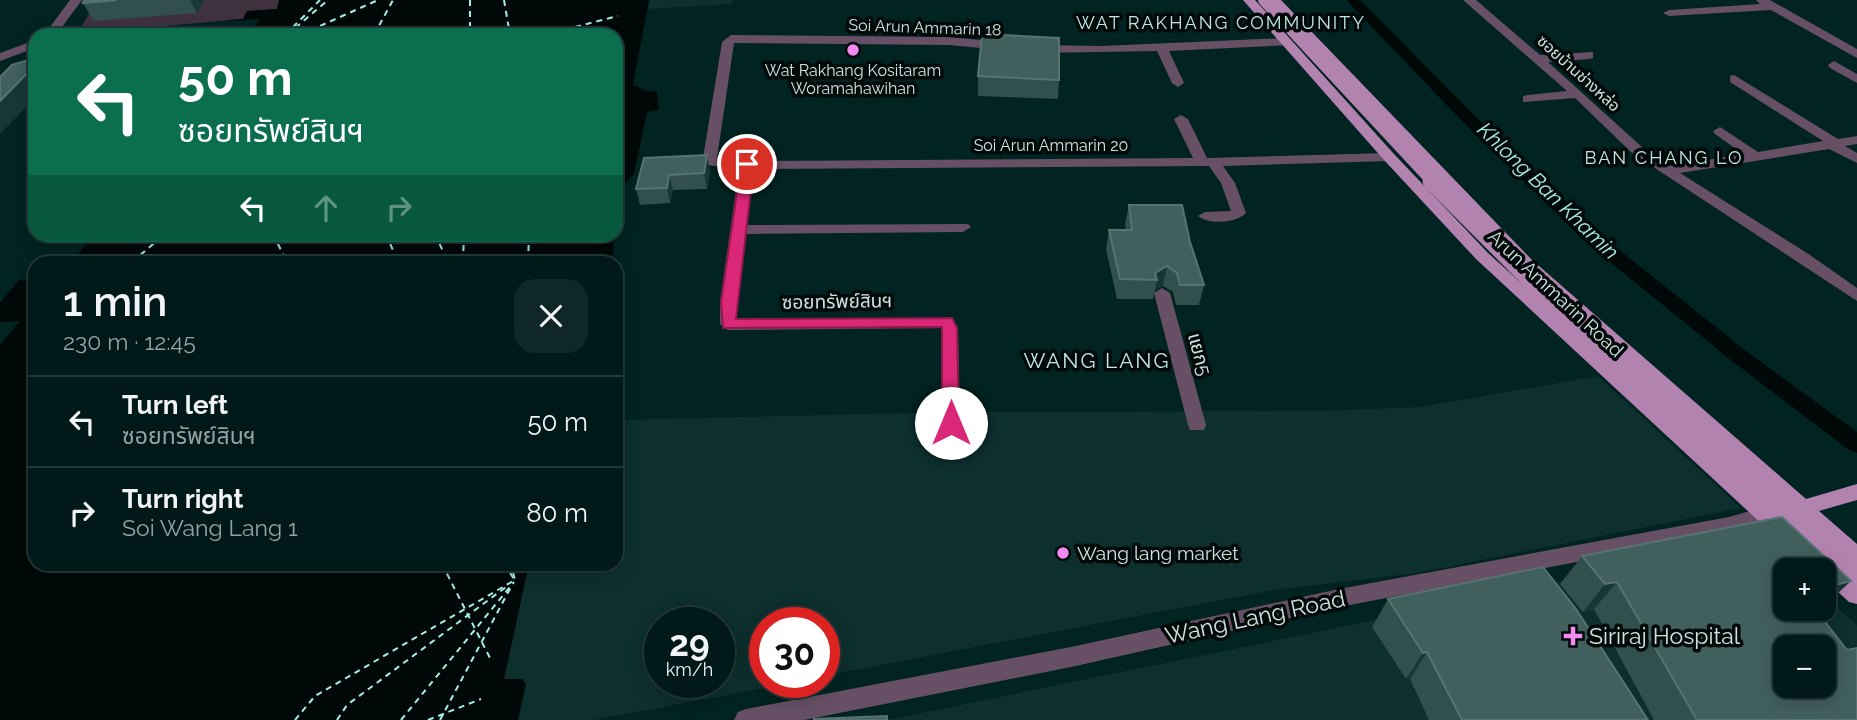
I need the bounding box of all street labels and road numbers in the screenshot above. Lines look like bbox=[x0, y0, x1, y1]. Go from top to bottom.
street label: Soi Arun Ammarin 18 bbox=[848, 15, 1002, 40]
street label: ซอยบ้านช่างหล่อ bbox=[1533, 31, 1624, 116]
street label: Soi Arun Ammarin 20 bbox=[974, 136, 1128, 155]
street label: Arun Ammarin Road bbox=[1484, 225, 1628, 361]
street label: ซอยทรัพย์สินฯ bbox=[782, 289, 892, 313]
street label: แยก5 bbox=[1184, 330, 1216, 378]
street label: Wang Lang Road bbox=[1162, 584, 1347, 649]

